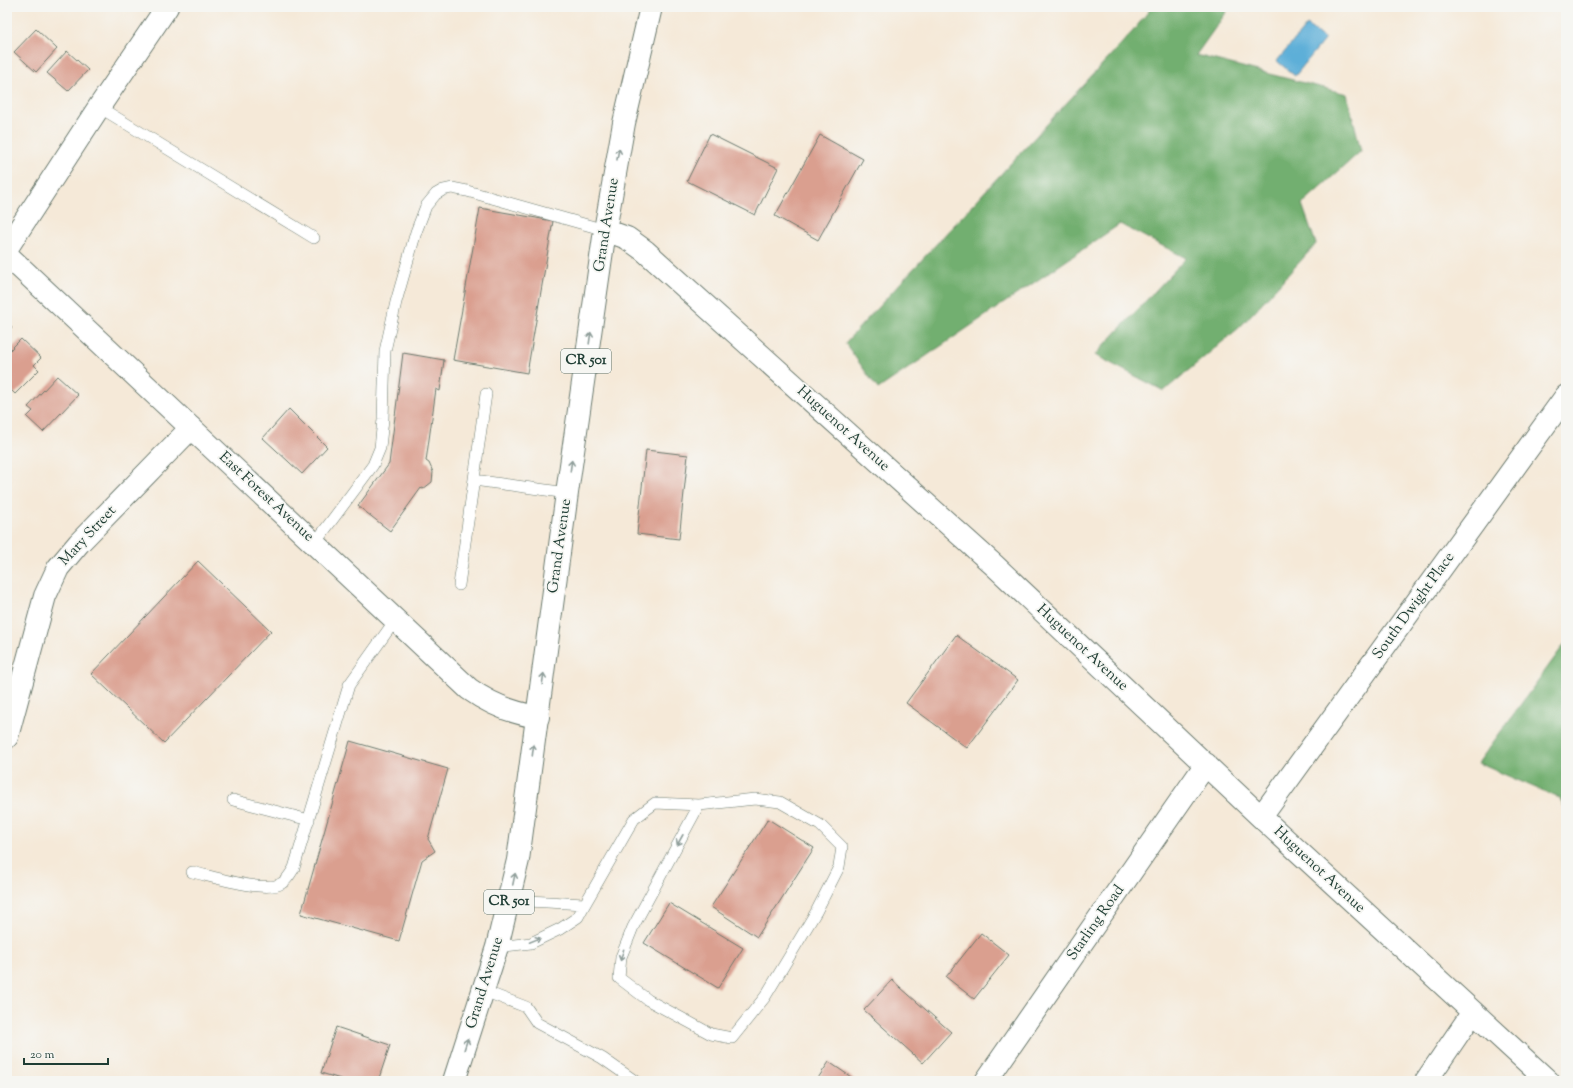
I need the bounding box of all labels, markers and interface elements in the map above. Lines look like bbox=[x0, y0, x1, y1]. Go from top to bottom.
one-way arrow bbox=[614, 148, 622, 161]
street label: Grand Avenue bbox=[589, 176, 625, 274]
one-way arrow bbox=[586, 332, 594, 345]
road number: CR 501 bbox=[561, 349, 611, 373]
street label: Huguenot Avenue bbox=[792, 381, 894, 477]
street label: East Forest Avenue bbox=[214, 447, 318, 547]
one-way arrow bbox=[567, 460, 575, 473]
street label: Grand Avenue bbox=[543, 497, 577, 595]
street label: Mary Street bbox=[55, 501, 121, 571]
street label: South Dwight Place bbox=[1368, 548, 1460, 664]
street label: Huguenot Avenue bbox=[1031, 600, 1133, 696]
one-way arrow bbox=[539, 672, 547, 685]
one-way arrow bbox=[529, 744, 537, 757]
street label: Huguenot Avenue bbox=[1268, 822, 1370, 918]
one-way arrow bbox=[676, 833, 684, 845]
one-way arrow bbox=[510, 873, 518, 886]
street label: Starling Road bbox=[1062, 881, 1130, 965]
road number: CR 501 bbox=[484, 890, 534, 914]
street label: Grand Avenue bbox=[461, 934, 509, 1032]
one-way arrow bbox=[529, 936, 541, 944]
one-way arrow bbox=[618, 949, 625, 962]
one-way arrow bbox=[463, 1038, 471, 1050]
scale bar bbox=[24, 1040, 108, 1066]
text: 20 m bbox=[30, 1046, 55, 1064]

